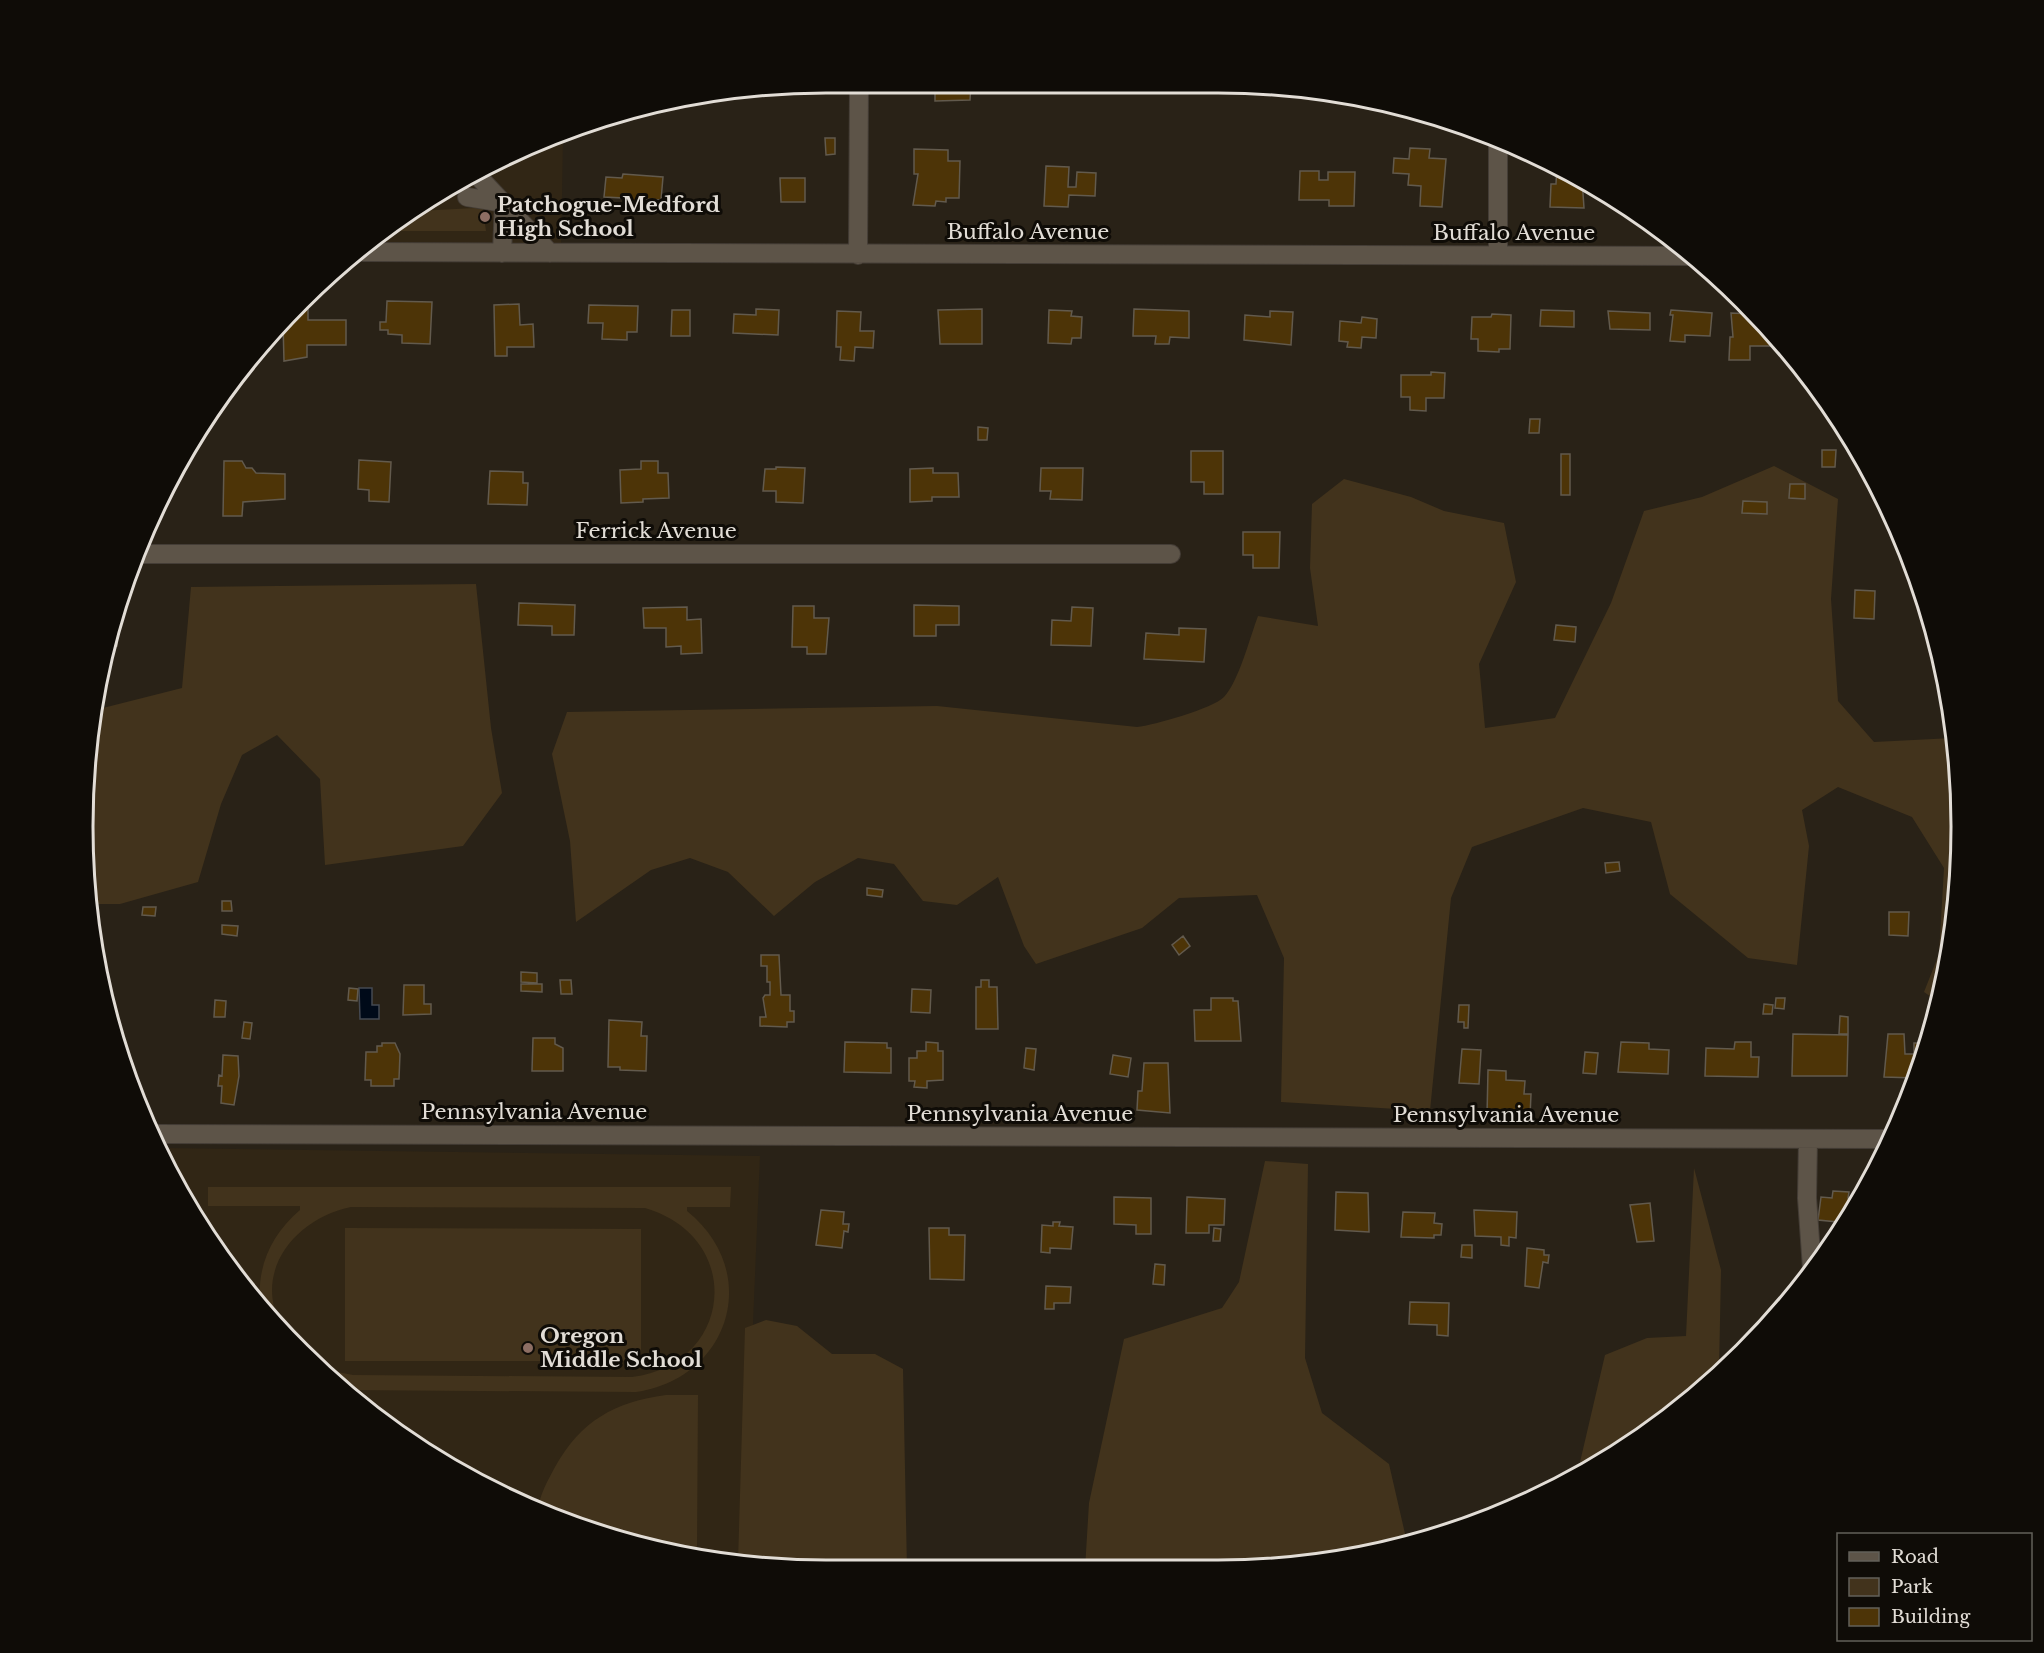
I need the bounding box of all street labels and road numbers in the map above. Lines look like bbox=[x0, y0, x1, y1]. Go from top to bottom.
street label: Buffalo Avenue bbox=[947, 219, 1109, 245]
street label: Buffalo Avenue bbox=[1433, 220, 1595, 246]
street label: Ferrick Avenue bbox=[575, 518, 737, 544]
street label: Pennsylvania Avenue bbox=[421, 1099, 647, 1125]
street label: Pennsylvania Avenue bbox=[907, 1101, 1133, 1127]
street label: Pennsylvania Avenue bbox=[1393, 1102, 1619, 1128]

